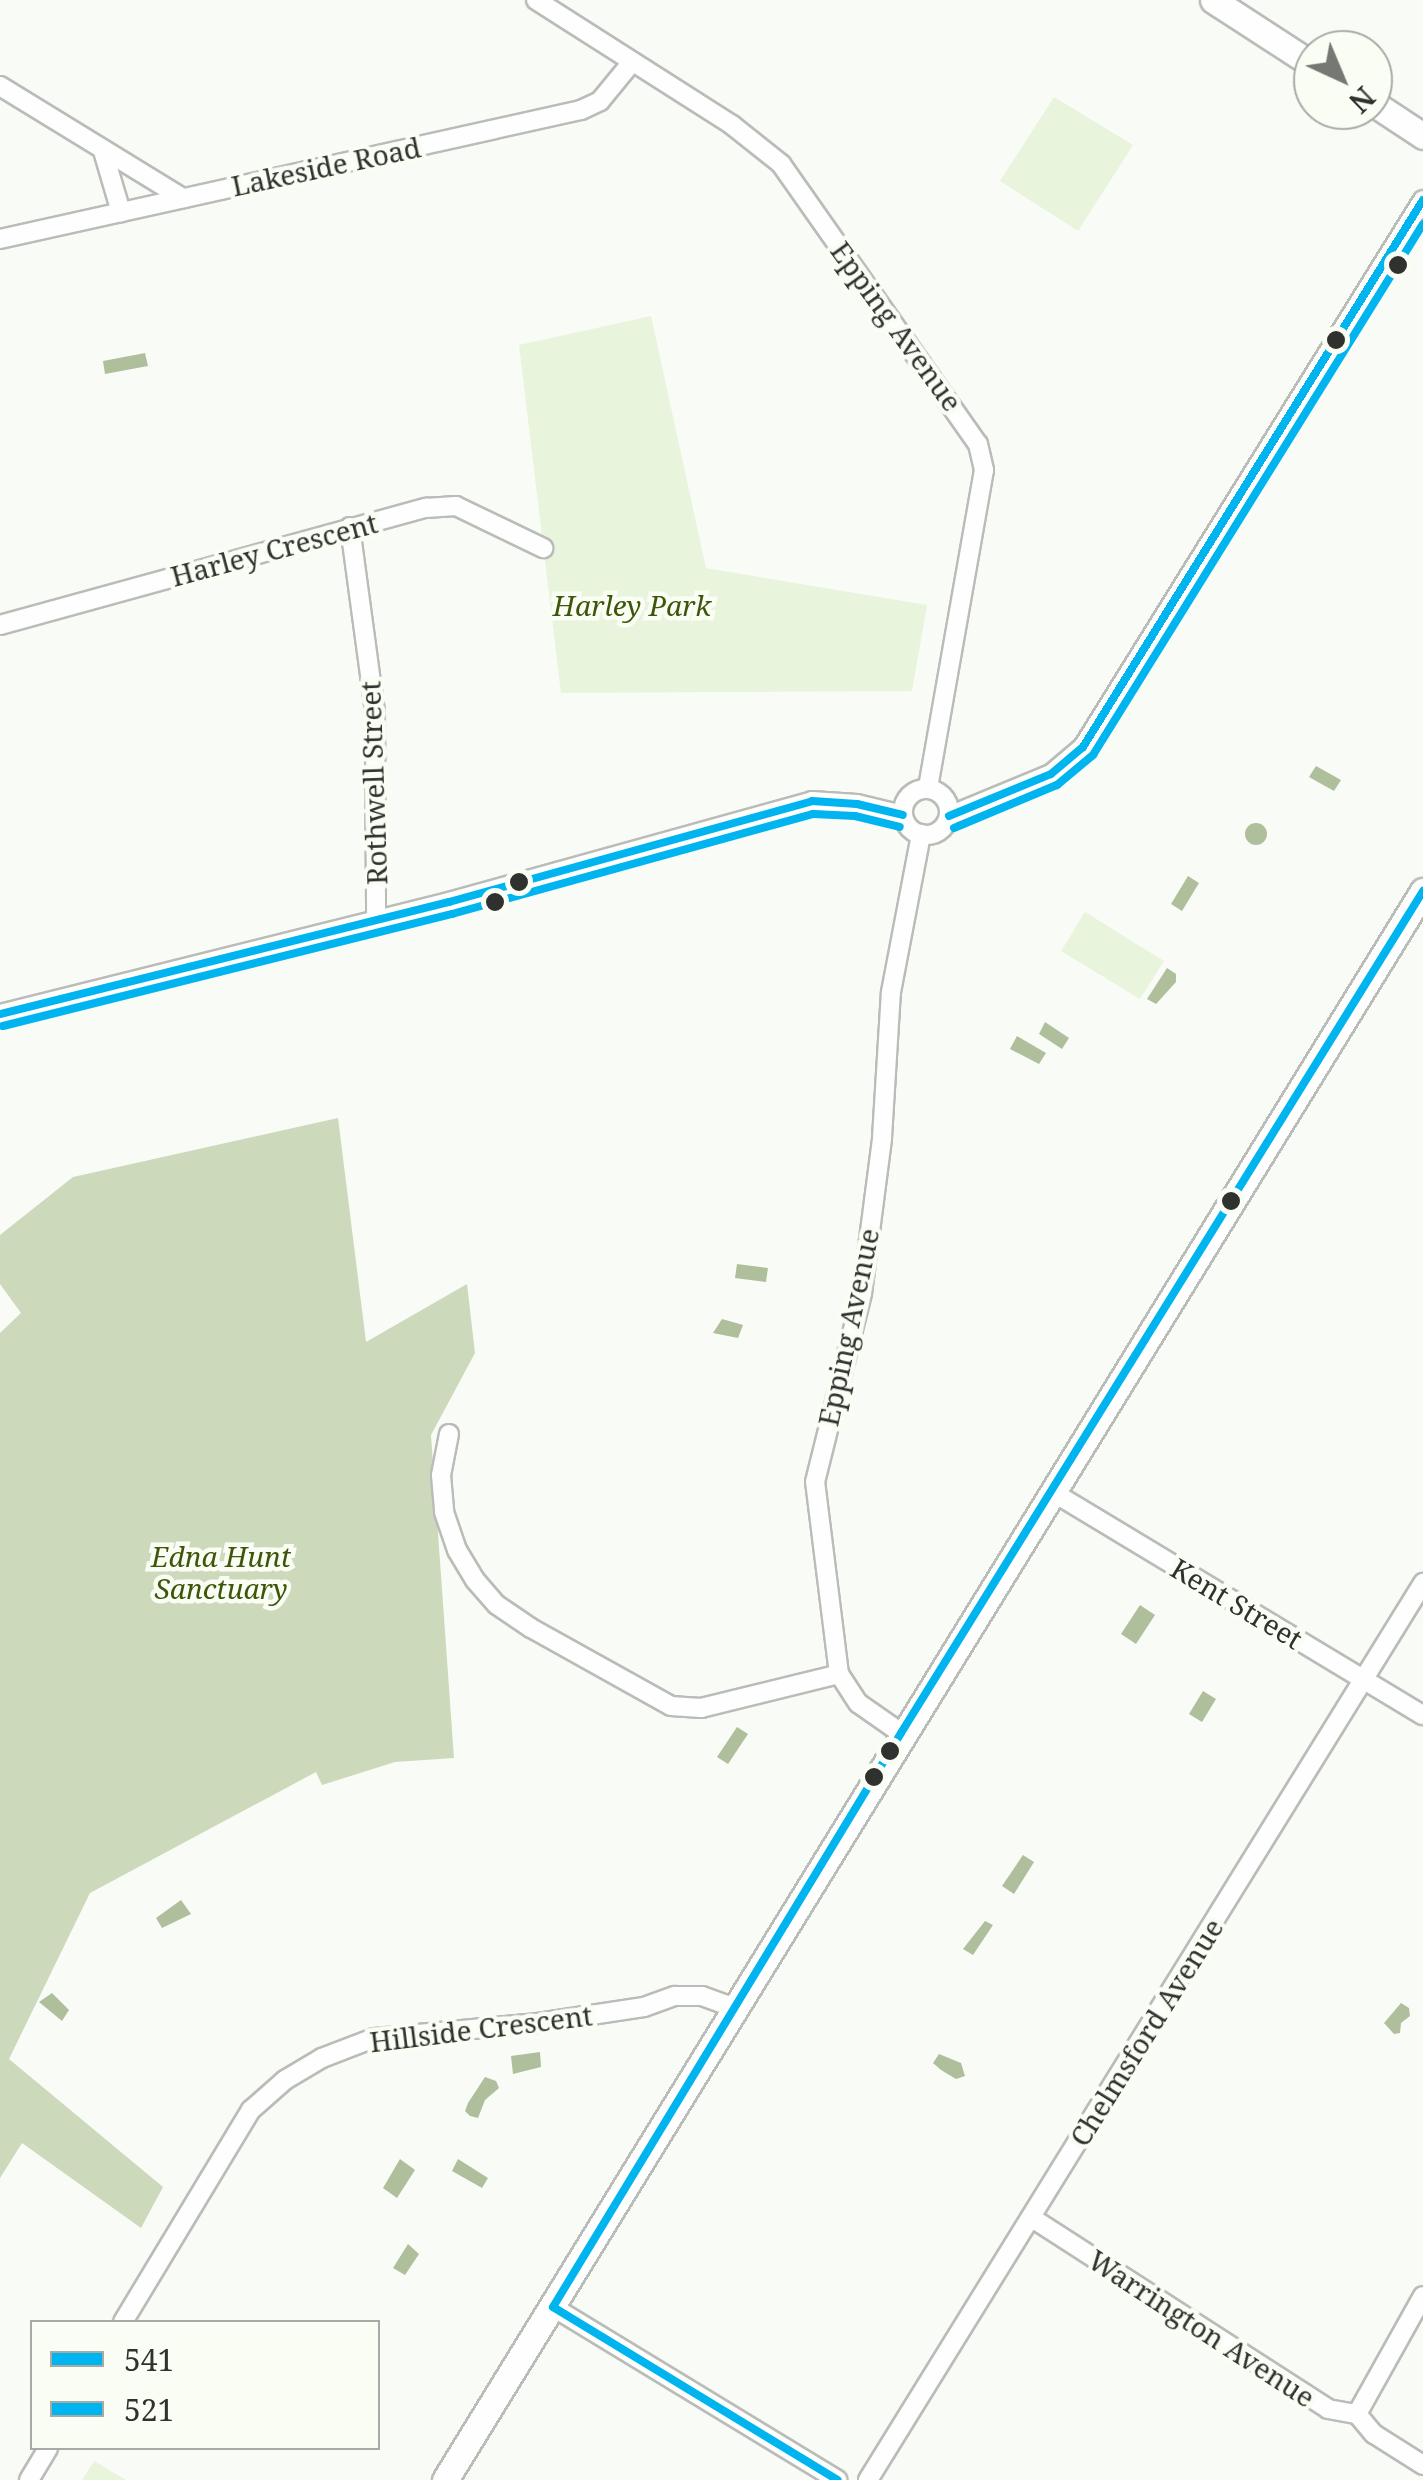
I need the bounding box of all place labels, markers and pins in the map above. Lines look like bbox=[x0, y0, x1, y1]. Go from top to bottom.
unlabelled marker bbox=[1388, 255, 1408, 275]
unlabelled marker bbox=[1326, 330, 1346, 350]
unlabelled marker bbox=[509, 872, 529, 892]
unlabelled marker bbox=[485, 892, 505, 912]
unlabelled marker bbox=[1221, 1191, 1241, 1211]
unlabelled marker bbox=[880, 1741, 900, 1761]
unlabelled marker bbox=[864, 1767, 884, 1787]

